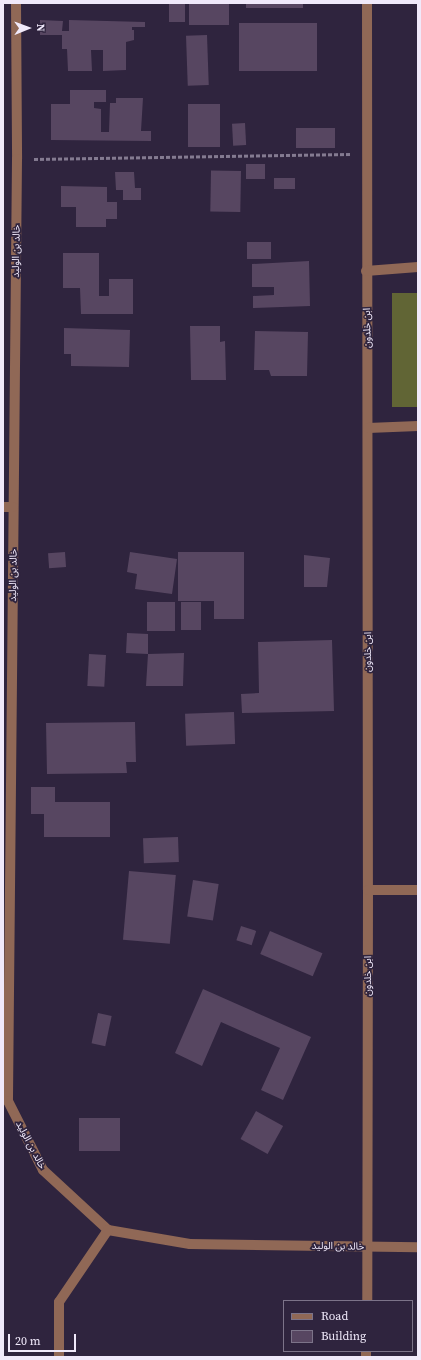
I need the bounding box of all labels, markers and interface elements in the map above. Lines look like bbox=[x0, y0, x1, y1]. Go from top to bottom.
north arrow bbox=[8, 8, 48, 48]
text: N bbox=[33, 24, 48, 32]
street label: خالد بن الوليد bbox=[10, 225, 22, 277]
street label: ابن خلدون bbox=[361, 308, 373, 348]
street label: خالد بن الوليد bbox=[7, 549, 19, 601]
street label: ابن خلدون bbox=[362, 632, 374, 672]
street label: ابن خلدون bbox=[362, 956, 374, 996]
street label: خالد بن الوليد bbox=[13, 1119, 49, 1171]
street label: خالد بن الوليد bbox=[312, 1240, 364, 1252]
legend bbox=[283, 1300, 413, 1352]
text: Road bbox=[321, 1308, 348, 1324]
scale bar bbox=[10, 1326, 78, 1352]
text: Building bbox=[321, 1328, 366, 1344]
text: 20 m bbox=[15, 1333, 41, 1349]

